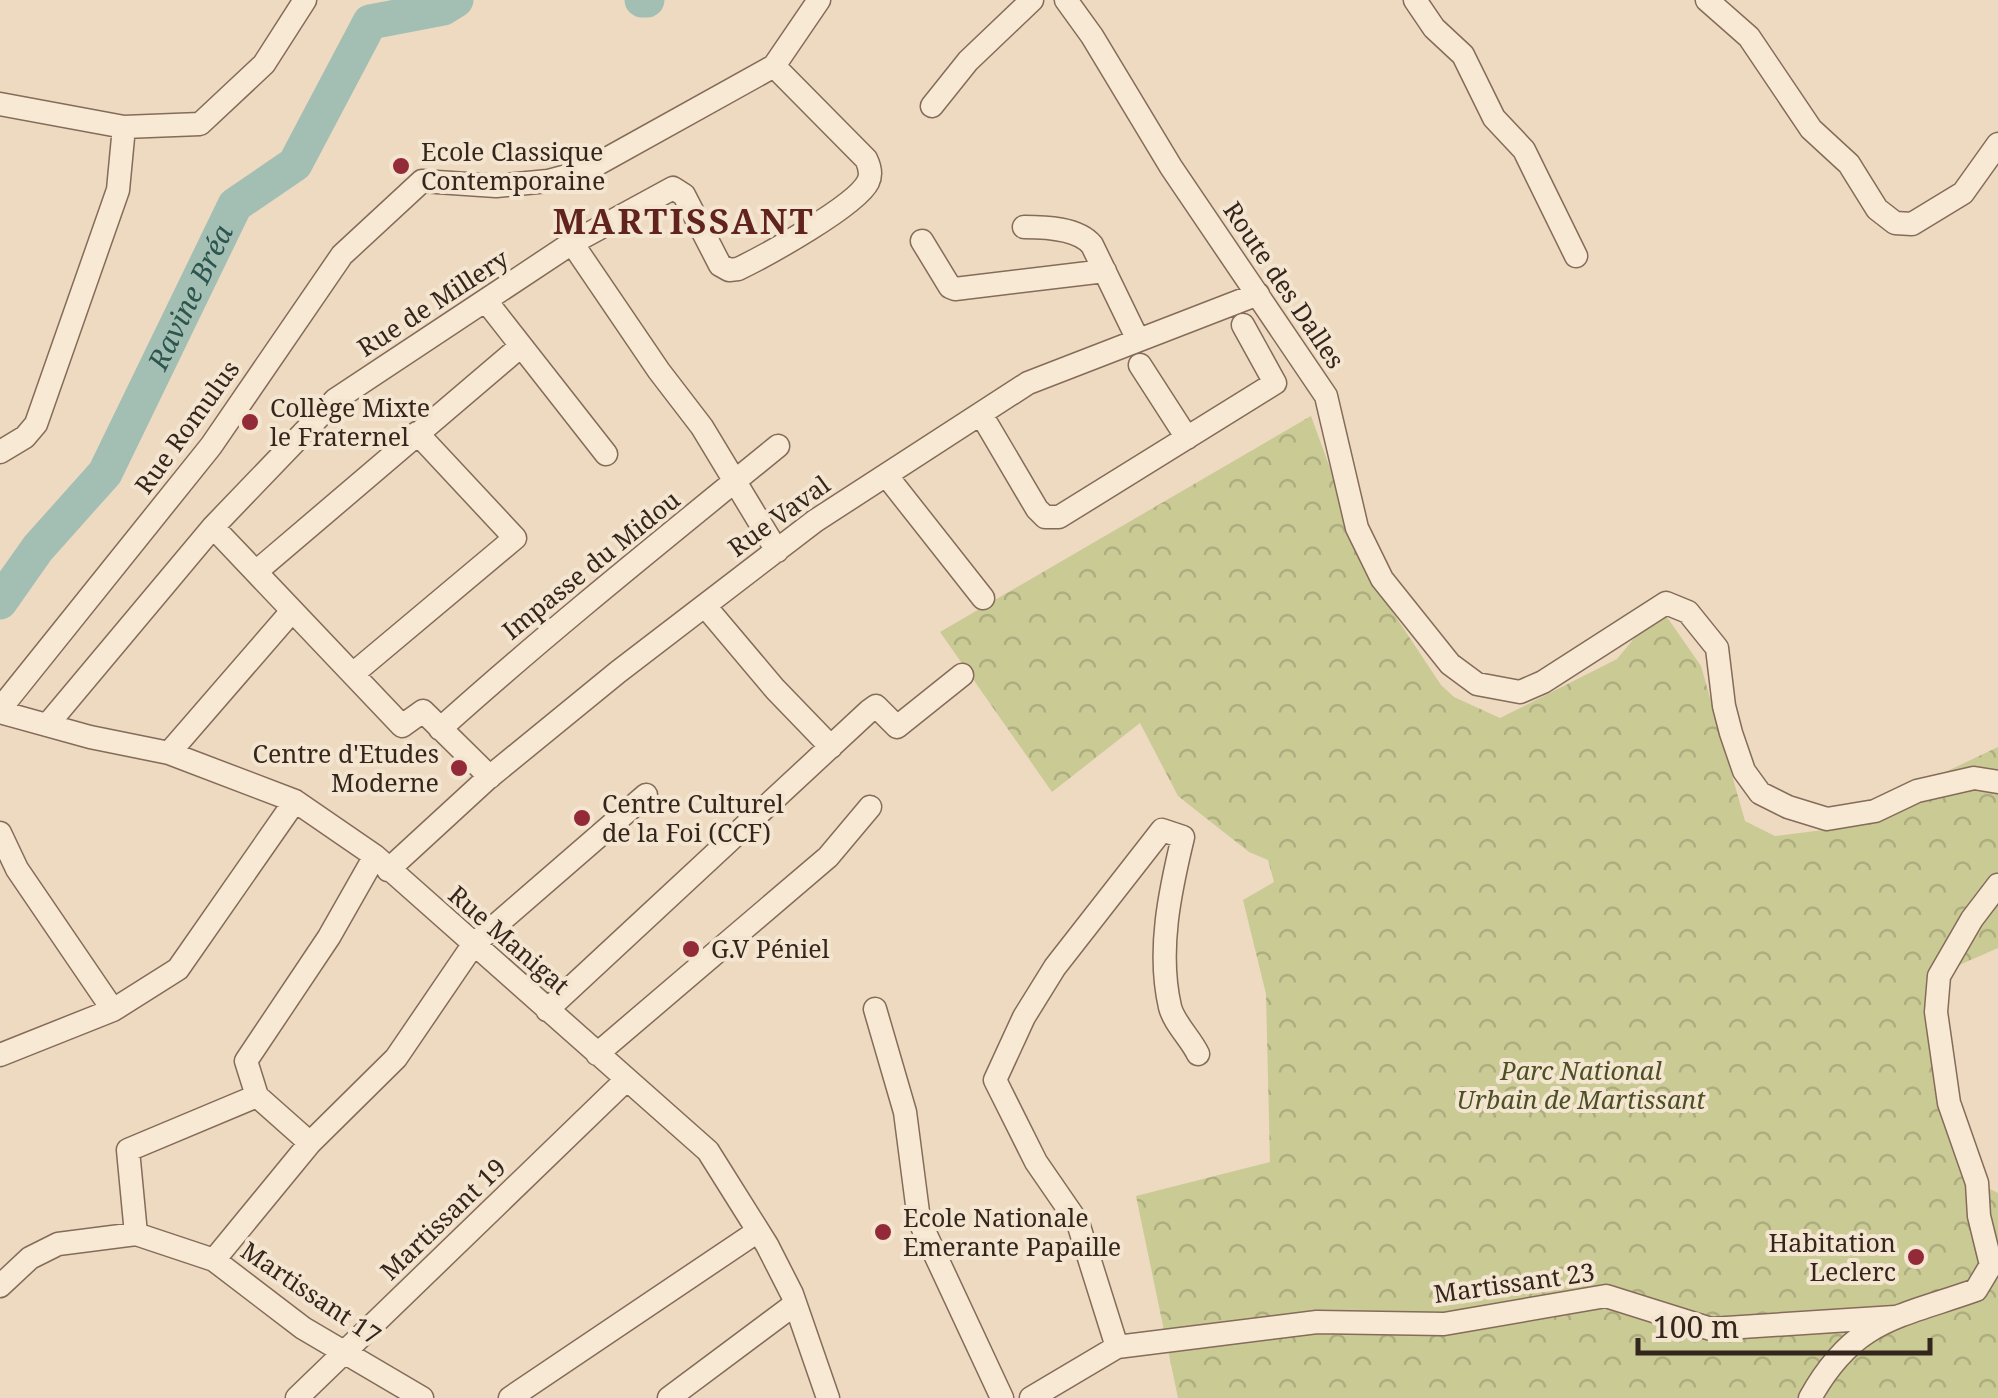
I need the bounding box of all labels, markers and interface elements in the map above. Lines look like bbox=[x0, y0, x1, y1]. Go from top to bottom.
place label: Ecole Classique Contemporaine bbox=[421, 134, 605, 197]
marker: Ecole Classique Contemporaine bbox=[390, 155, 412, 177]
street label: Route des Dalles bbox=[1216, 194, 1353, 374]
district label: MARTISSANT bbox=[553, 197, 815, 244]
water label: Ravine Bréa bbox=[138, 217, 241, 377]
street label: Rue de Millery bbox=[350, 240, 515, 364]
street label: Rue Romulus bbox=[126, 353, 246, 500]
place label: Collège Mixte le Fraternel bbox=[270, 390, 430, 453]
marker: Collège Mixte le Fraternel bbox=[239, 411, 261, 433]
street label: Rue Vaval bbox=[721, 467, 836, 564]
street label: Impasse du Midou bbox=[494, 482, 686, 646]
place label: Centre d'Etudes Moderne bbox=[253, 736, 439, 799]
marker: Centre d'Etudes Moderne bbox=[448, 757, 470, 779]
place label: Centre Culturel de la Foi (CCF) bbox=[602, 786, 784, 849]
marker: Centre Culturel de la Foi (CCF) bbox=[571, 807, 593, 829]
street label: Rue Manigat bbox=[442, 877, 578, 1001]
place label: G.V Péniel bbox=[711, 931, 830, 965]
marker: G.V Péniel bbox=[680, 938, 702, 960]
park label: Parc National Urbain de Martissant bbox=[1456, 1053, 1706, 1116]
street label: Martissant 19 bbox=[372, 1150, 512, 1287]
place label: Ecole Nationale Emerante Papaille bbox=[903, 1200, 1121, 1263]
marker: Ecole Nationale Emerante Papaille bbox=[872, 1221, 894, 1243]
place label: Habitation Leclerc bbox=[1769, 1225, 1896, 1288]
street label: Martissant 17 bbox=[235, 1233, 388, 1352]
marker: Habitation Leclerc bbox=[1905, 1246, 1927, 1268]
street label: Martissant 23 bbox=[1431, 1254, 1596, 1310]
scale bar bbox=[1638, 1293, 1930, 1355]
text: 100 m bbox=[1653, 1306, 1739, 1347]

